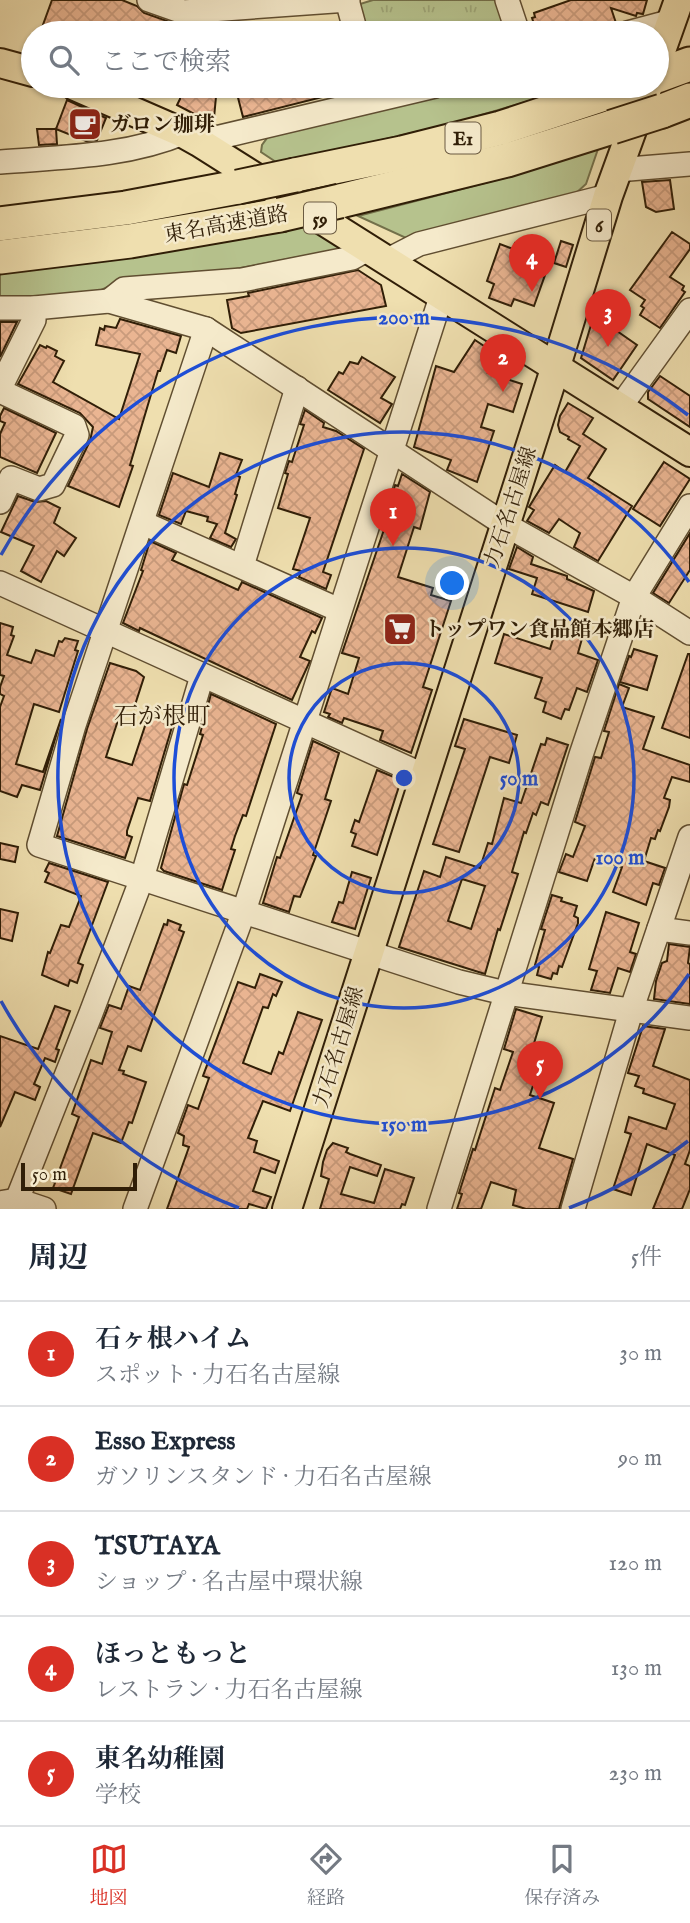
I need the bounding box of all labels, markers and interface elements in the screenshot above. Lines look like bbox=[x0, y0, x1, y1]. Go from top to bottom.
search box bbox=[21, 21, 669, 98]
icon: search bbox=[45, 41, 83, 79]
text: ここで検索 bbox=[101, 46, 231, 79]
cafe icon: ガロン珈琲 bbox=[66, 105, 104, 143]
place label: ガロン珈琲 bbox=[110, 112, 215, 139]
road number: E1 bbox=[446, 122, 480, 154]
street label: 東名高速道路 bbox=[162, 201, 291, 250]
road number: 59 bbox=[304, 202, 336, 233]
road number: 6 bbox=[587, 210, 611, 241]
pin: 4 bbox=[509, 234, 555, 292]
pin: 3 bbox=[585, 289, 631, 347]
text: 200 m bbox=[378, 305, 430, 332]
pin: 2 bbox=[480, 334, 526, 392]
street label: 力石名古屋線 bbox=[479, 443, 544, 572]
pin: 1 bbox=[370, 488, 416, 546]
your location bbox=[435, 566, 469, 600]
supermarket icon: トップワン食品館本郷店 bbox=[381, 610, 419, 648]
place label: トップワン食品館本郷店 bbox=[424, 617, 654, 644]
district label: 石が根町 bbox=[114, 702, 210, 733]
centre of rings bbox=[392, 766, 416, 790]
text: 50 m bbox=[500, 766, 539, 793]
text: 100 m bbox=[595, 845, 645, 872]
street label: 力石名古屋線 bbox=[308, 983, 371, 1112]
pin: 5 bbox=[517, 1041, 563, 1099]
text: 150 m bbox=[381, 1112, 428, 1139]
scale bar bbox=[21, 1160, 136, 1192]
text: 50 m bbox=[32, 1163, 67, 1187]
text: 周辺 bbox=[28, 1240, 88, 1278]
text: 5件 bbox=[631, 1243, 662, 1272]
text: 石ヶ根ハイム bbox=[95, 1323, 251, 1356]
text: 1 bbox=[47, 1339, 55, 1368]
text: 30 m bbox=[619, 1339, 662, 1368]
text: スポット · 力石名古屋線 bbox=[95, 1361, 340, 1390]
text: Esso Express bbox=[95, 1425, 235, 1458]
text: 2 bbox=[46, 1444, 56, 1473]
text: 90 m bbox=[618, 1444, 662, 1473]
text: ガソリンスタンド · 力石名古屋線 bbox=[95, 1463, 431, 1492]
text: TSUTAYA bbox=[95, 1530, 220, 1563]
text: 3 bbox=[47, 1549, 55, 1578]
text: 120 m bbox=[609, 1549, 662, 1578]
text: ショップ · 名古屋中環状線 bbox=[95, 1568, 363, 1597]
text: ほっともっと bbox=[95, 1638, 251, 1671]
text: 4 bbox=[45, 1654, 57, 1683]
text: 130 m bbox=[611, 1654, 662, 1683]
text: レストラン · 力石名古屋線 bbox=[95, 1676, 362, 1705]
text: 東名幼稚園 bbox=[95, 1743, 225, 1776]
text: 5 bbox=[47, 1759, 55, 1788]
text: 230 m bbox=[609, 1759, 662, 1788]
text: 学校 bbox=[95, 1781, 141, 1810]
tab: 地図 bbox=[90, 1840, 128, 1911]
tab: 経路 bbox=[307, 1840, 345, 1911]
tab: 保存済み bbox=[524, 1840, 600, 1911]

